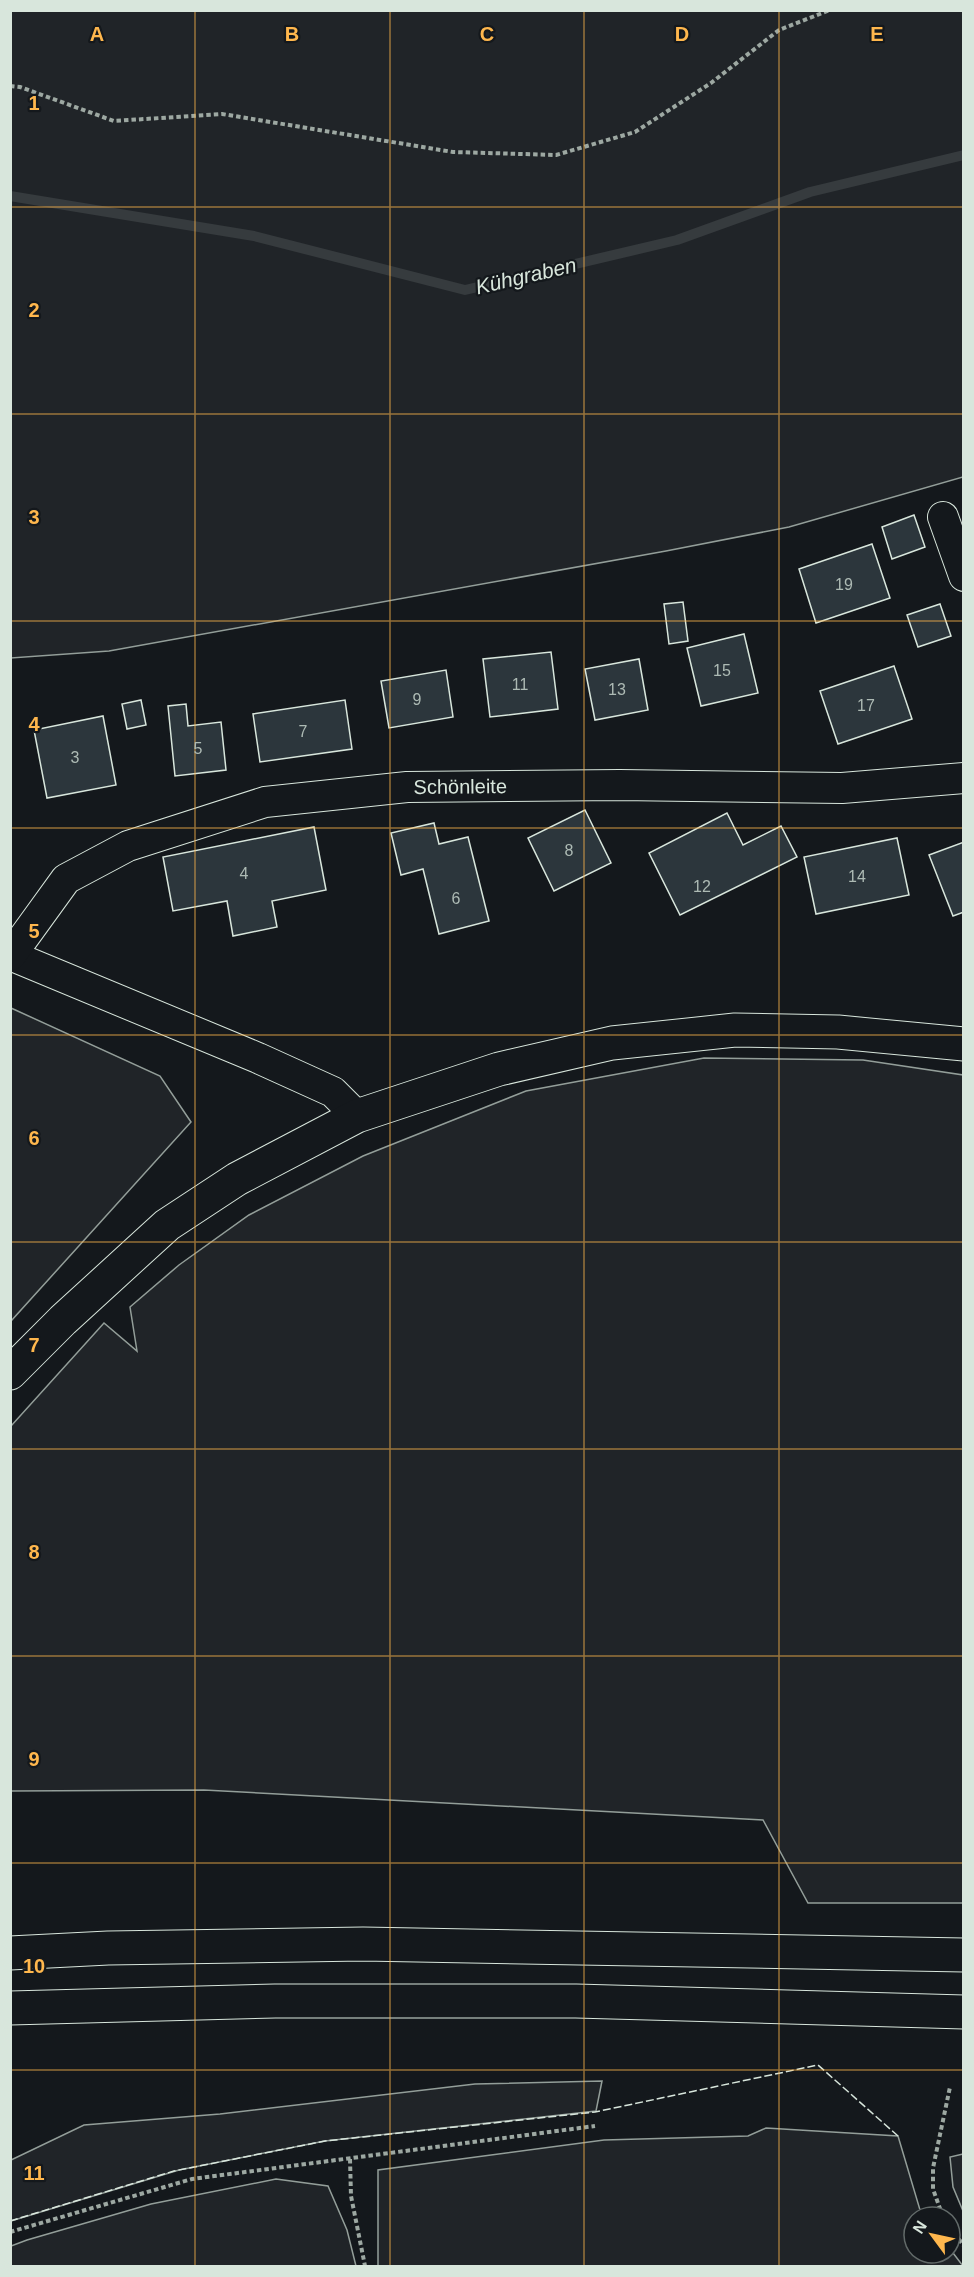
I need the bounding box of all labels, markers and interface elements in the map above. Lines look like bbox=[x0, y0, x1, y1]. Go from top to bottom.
text: A bbox=[90, 23, 104, 45]
text: B bbox=[285, 23, 299, 45]
text: C bbox=[480, 23, 494, 45]
text: D bbox=[675, 23, 689, 45]
text: E bbox=[870, 23, 884, 45]
text: 1 bbox=[28, 92, 40, 114]
water label: Kühgraben bbox=[473, 253, 579, 298]
text: 2 bbox=[28, 299, 40, 321]
text: 3 bbox=[28, 506, 40, 528]
house number: 19 bbox=[835, 576, 853, 593]
house number: 15 bbox=[713, 662, 731, 679]
house number: 11 bbox=[512, 676, 528, 693]
house number: 13 bbox=[608, 681, 626, 698]
house number: 9 bbox=[413, 691, 422, 708]
house number: 17 bbox=[857, 697, 875, 714]
text: 4 bbox=[28, 713, 40, 735]
house number: 7 bbox=[299, 723, 308, 740]
house number: 5 bbox=[194, 740, 203, 757]
house number: 3 bbox=[71, 749, 80, 766]
street label: Schönleite bbox=[413, 775, 507, 798]
house number: 8 bbox=[565, 842, 574, 859]
house number: 4 bbox=[240, 865, 249, 882]
house number: 14 bbox=[848, 868, 866, 885]
house number: 12 bbox=[693, 878, 711, 895]
house number: 6 bbox=[452, 890, 461, 907]
text: 5 bbox=[28, 920, 40, 942]
text: 6 bbox=[28, 1127, 40, 1149]
text: 7 bbox=[28, 1334, 40, 1356]
text: 8 bbox=[28, 1541, 40, 1563]
text: 9 bbox=[28, 1748, 40, 1770]
text: 10 bbox=[23, 1955, 45, 1977]
text: 11 bbox=[23, 2162, 45, 2184]
north arrow bbox=[902, 2205, 962, 2265]
text: N bbox=[910, 2218, 930, 2237]

